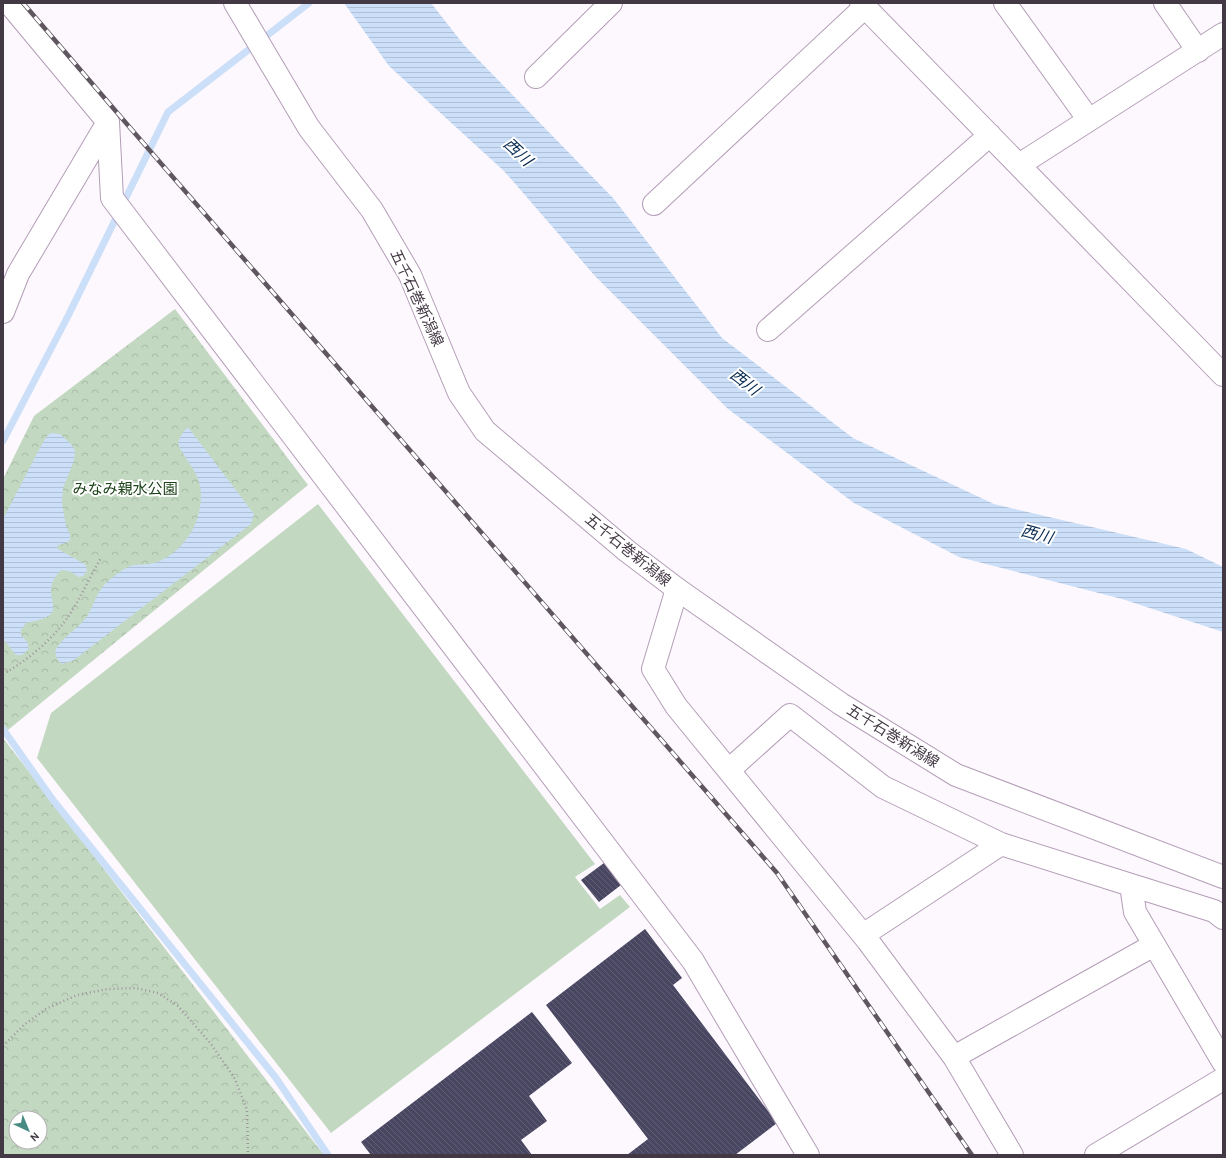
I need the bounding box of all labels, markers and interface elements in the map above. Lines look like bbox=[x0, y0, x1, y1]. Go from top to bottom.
water label: 西川 bbox=[500, 134, 538, 171]
street label: 五千石巻新潟線 bbox=[387, 247, 447, 349]
water label: 西川 bbox=[727, 365, 765, 401]
park label: みなみ親水公園 bbox=[72, 480, 178, 498]
street label: 五千石巻新潟線 bbox=[582, 510, 674, 590]
water label: 西川 bbox=[1019, 521, 1057, 548]
street label: 五千石巻新潟線 bbox=[844, 701, 942, 771]
north arrow bbox=[8, 1110, 48, 1150]
text: N bbox=[27, 1129, 42, 1144]

